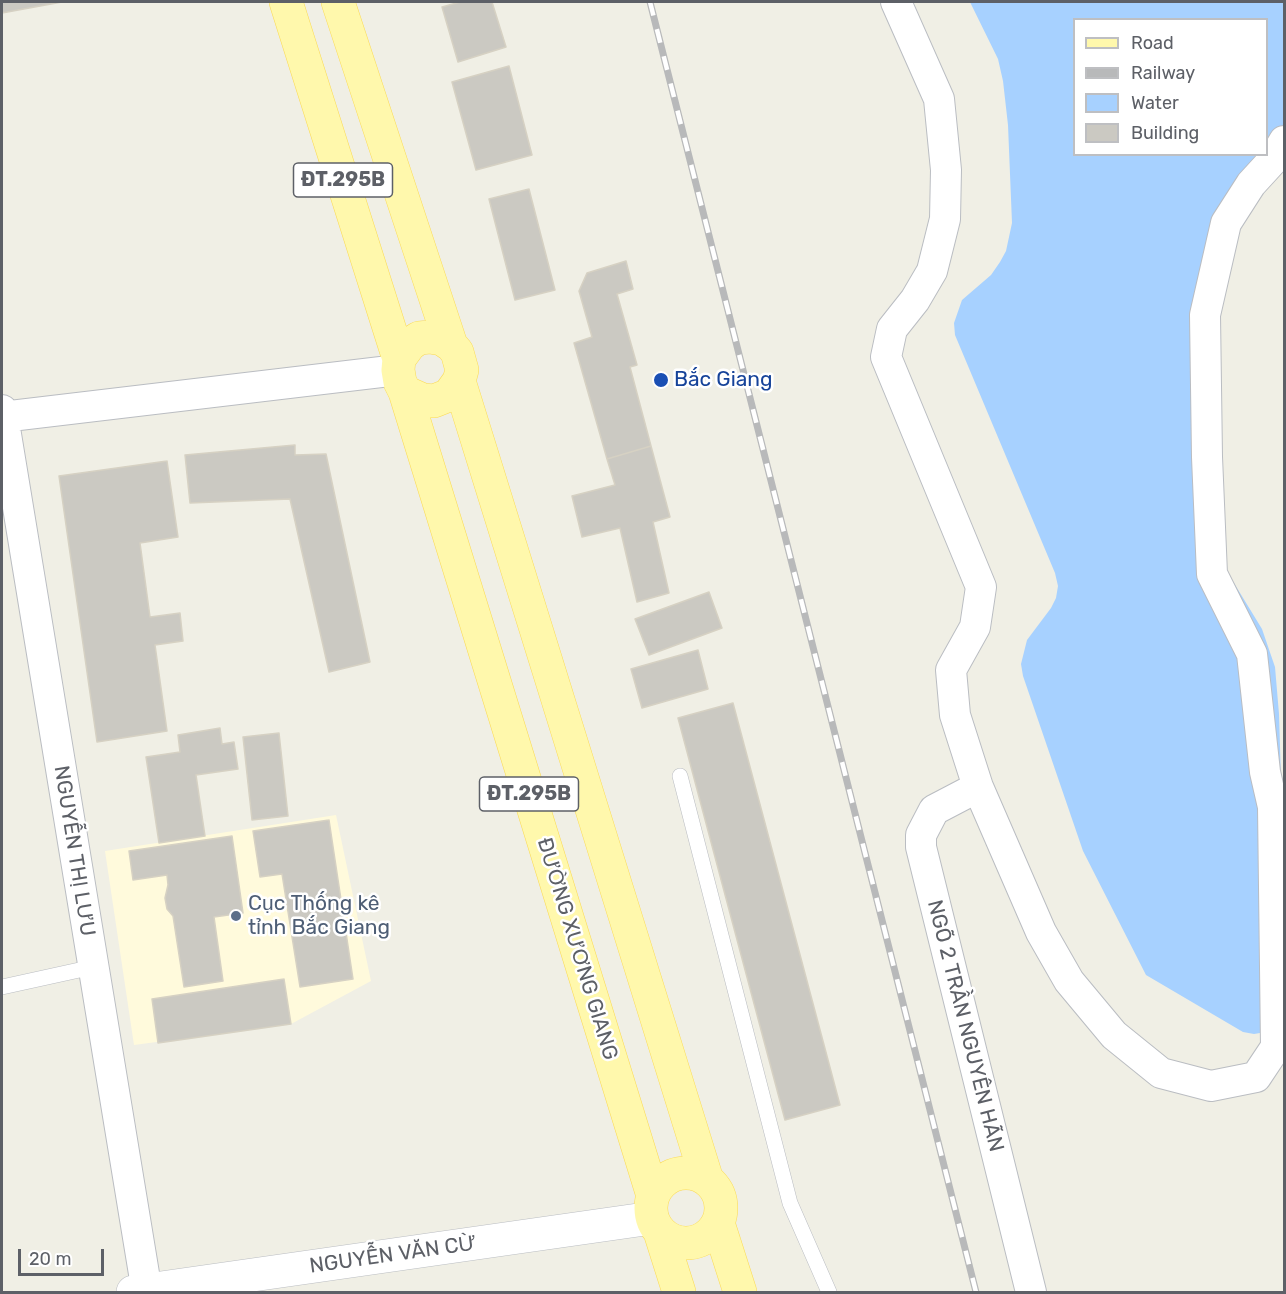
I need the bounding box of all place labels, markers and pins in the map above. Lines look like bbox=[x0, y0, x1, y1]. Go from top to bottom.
place label: Bắc Giang bbox=[674, 367, 773, 393]
marker: Bắc Giang bbox=[652, 371, 670, 389]
place label: Cục Thống kê tỉnh Bắc Giang bbox=[248, 891, 390, 941]
marker: Cục Thống kê tỉnh Bắc Giang bbox=[229, 909, 243, 923]

